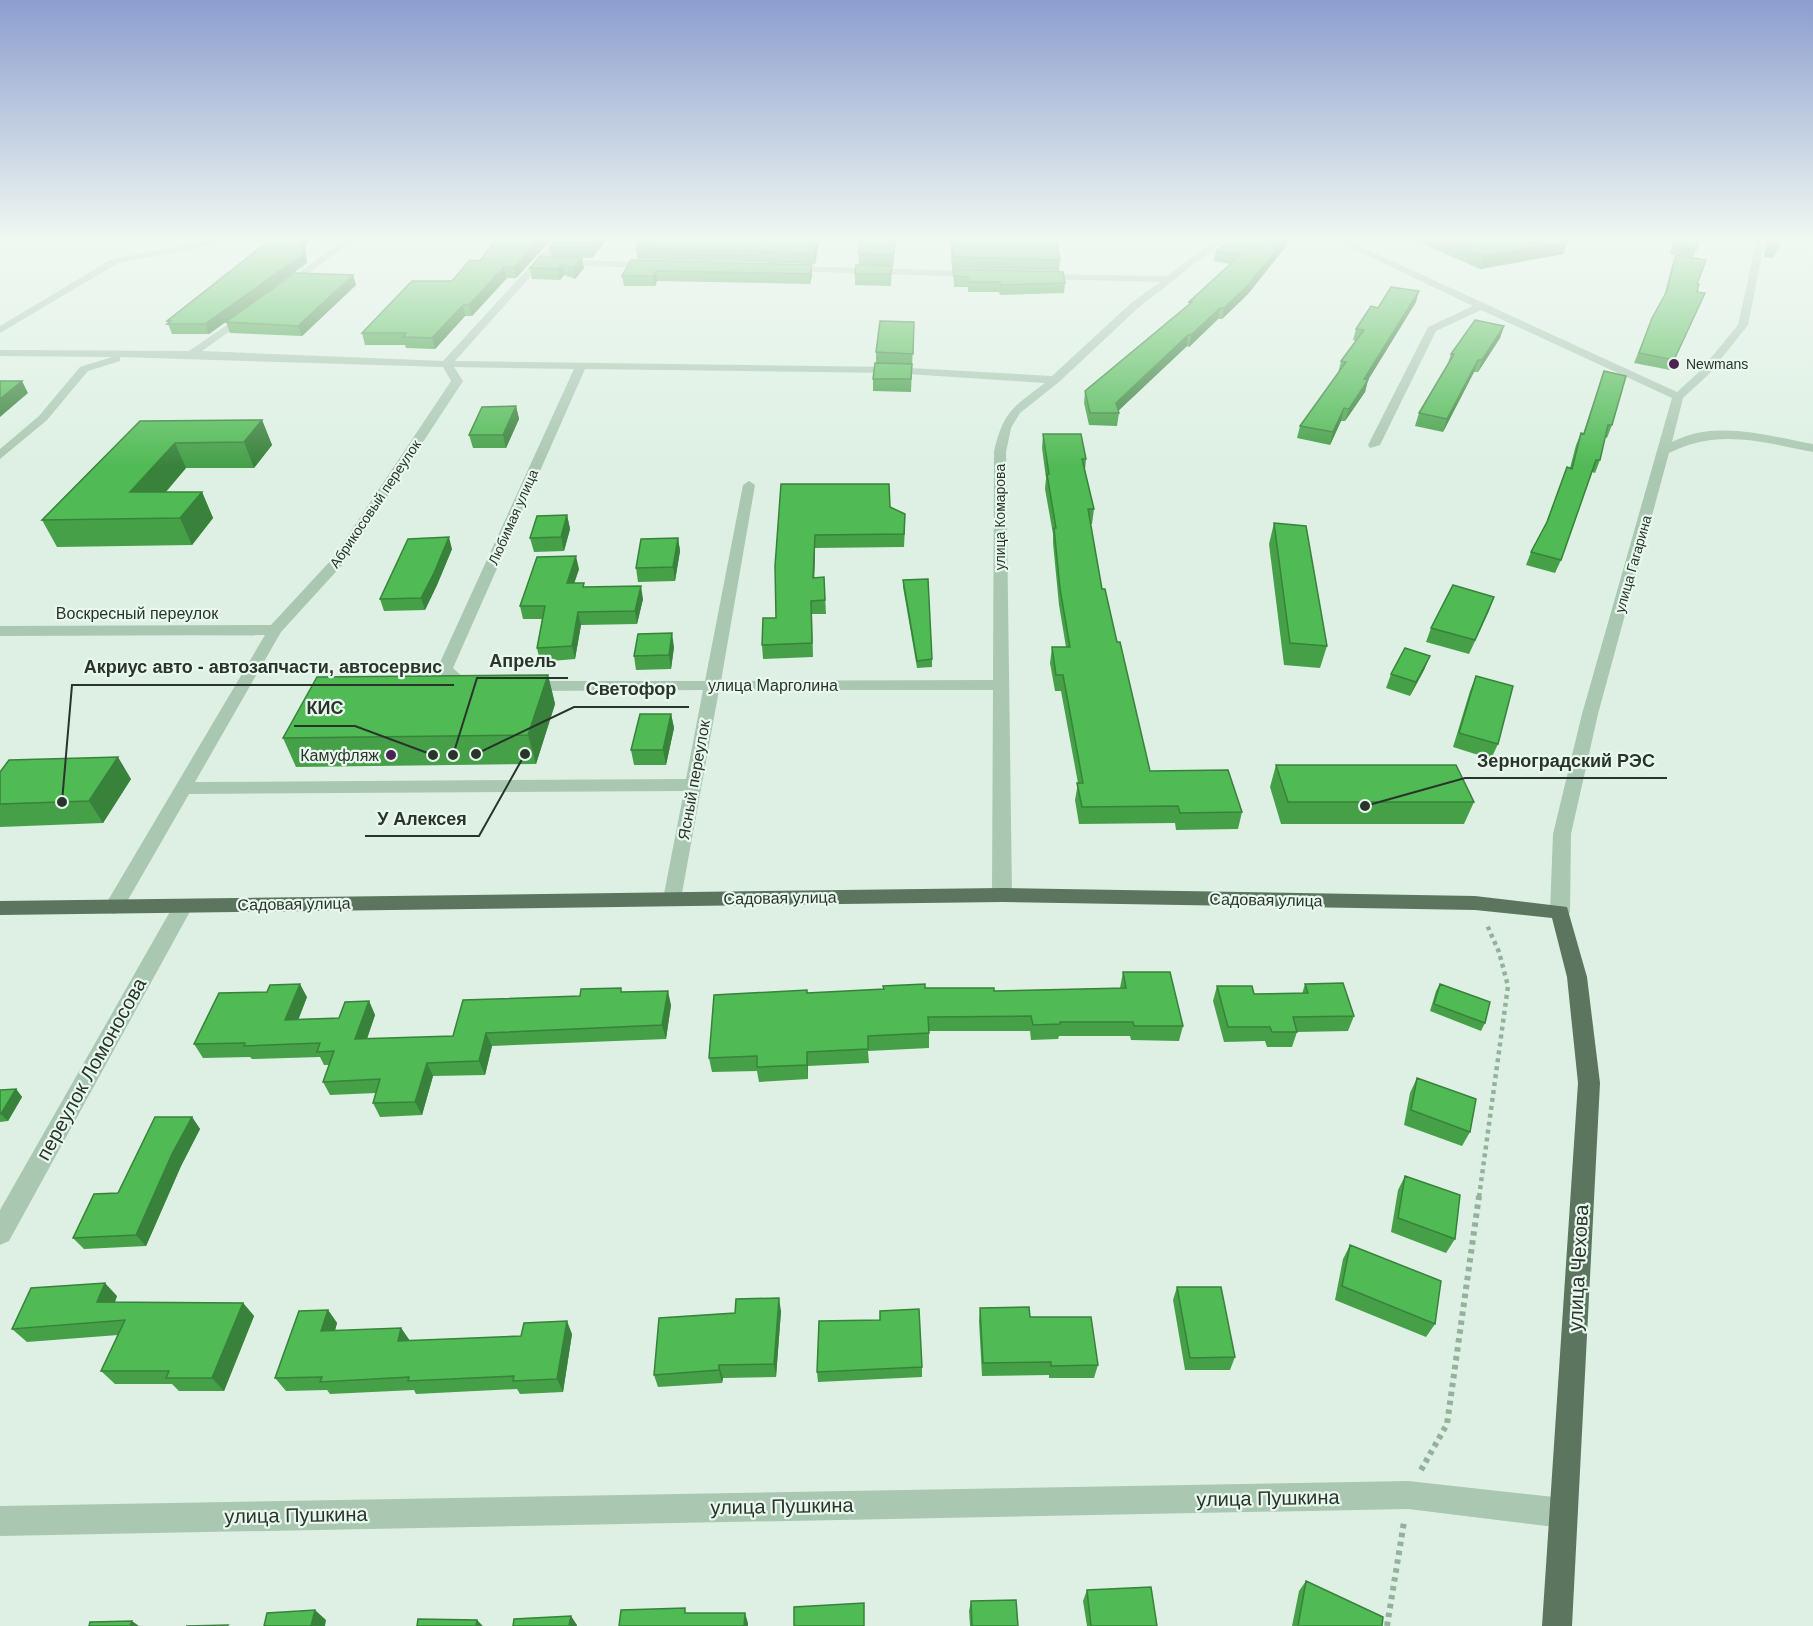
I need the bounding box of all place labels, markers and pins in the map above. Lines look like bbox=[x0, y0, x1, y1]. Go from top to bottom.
place label: Newmans bbox=[1686, 356, 1748, 372]
marker: Newmans bbox=[1667, 357, 1681, 371]
callout: Апрель bbox=[477, 642, 568, 678]
callout: Акриус авто - автозапчасти, автосервис bbox=[72, 649, 454, 685]
callout: Светофор bbox=[574, 671, 689, 707]
callout: КИС bbox=[294, 690, 355, 726]
callout: Зерноградский РЭС bbox=[1465, 742, 1667, 778]
place label: Камуфляж bbox=[300, 747, 379, 764]
marker: Камуфляж bbox=[384, 748, 398, 762]
callout: У Алексея bbox=[365, 800, 479, 836]

